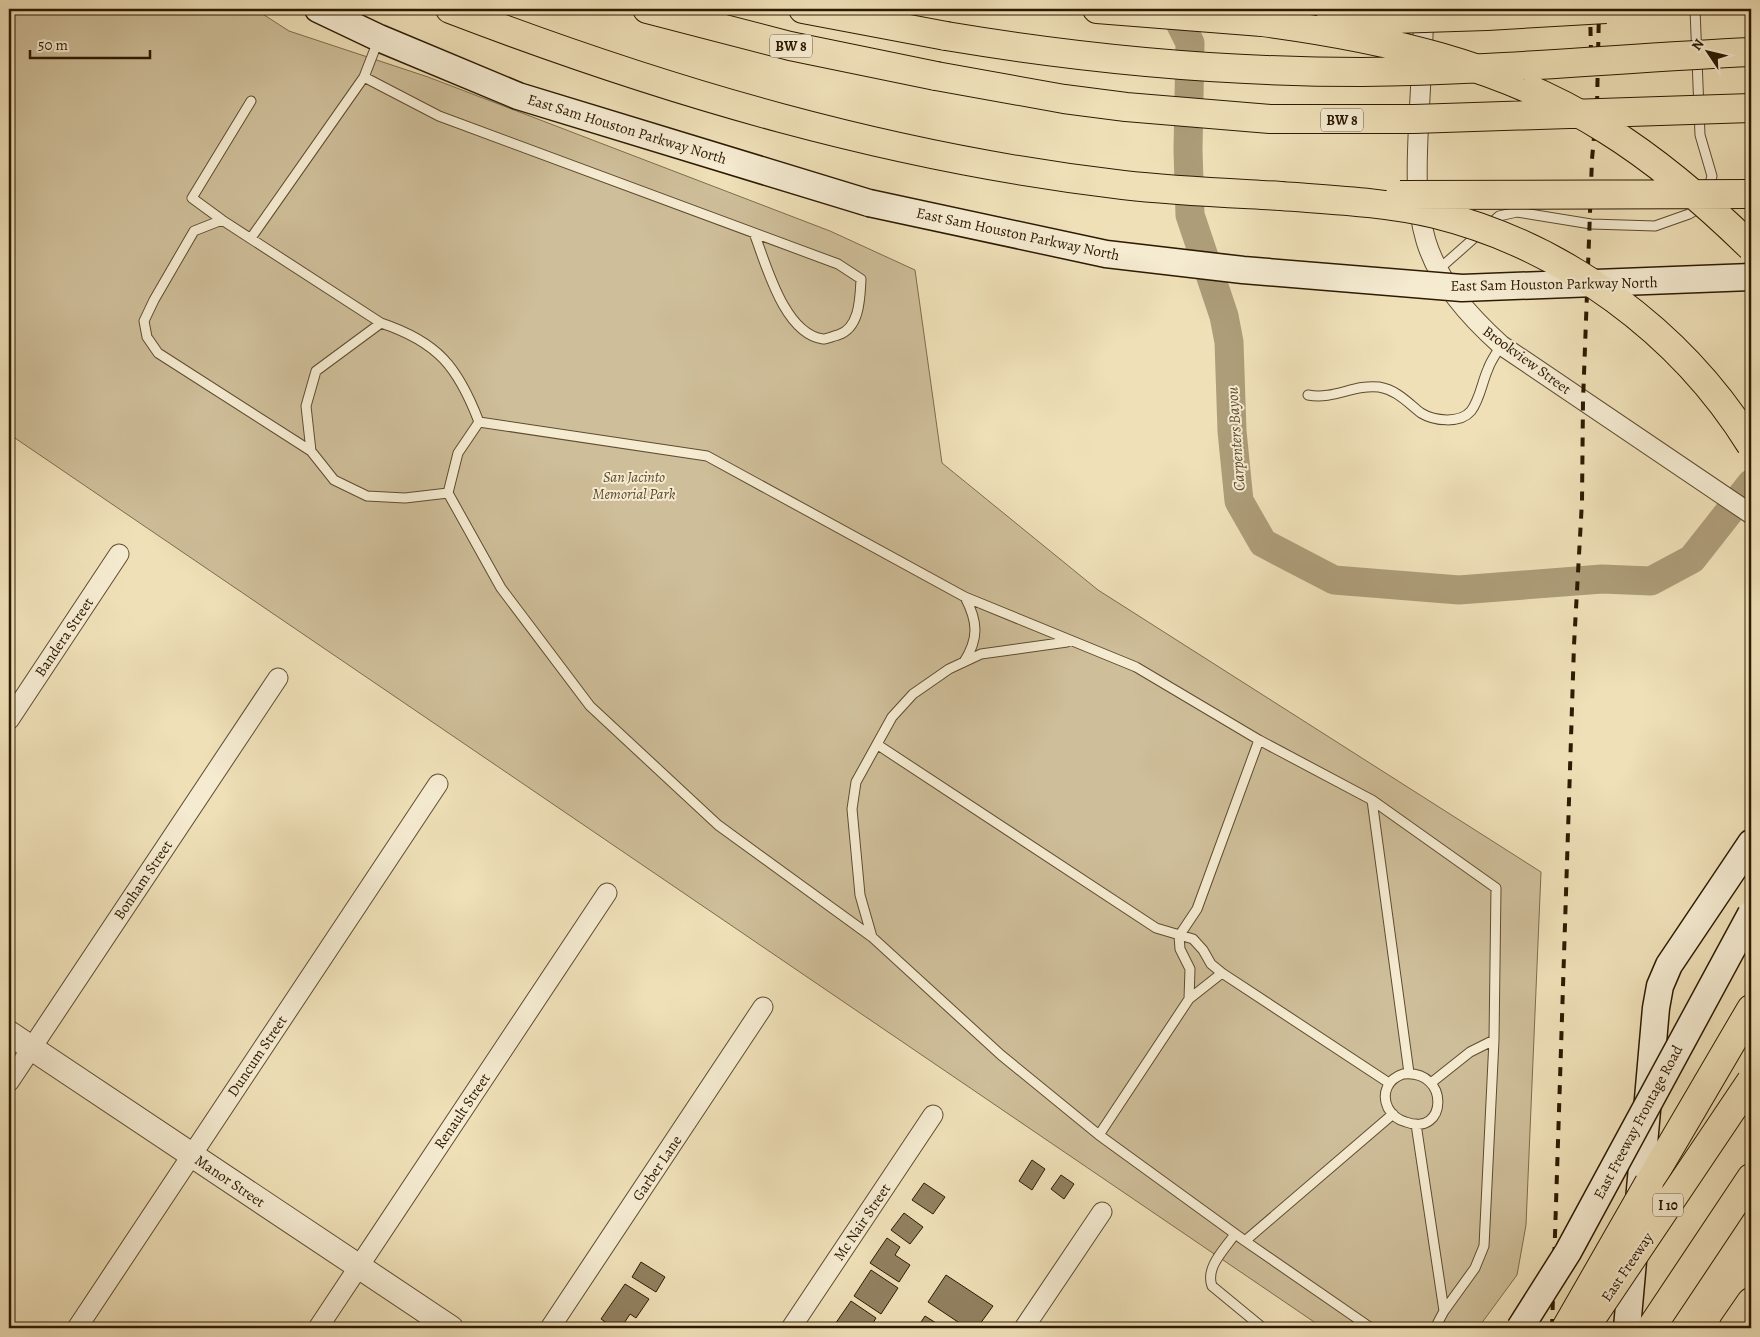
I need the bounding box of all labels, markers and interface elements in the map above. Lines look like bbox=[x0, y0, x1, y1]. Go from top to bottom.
scale bar bbox=[30, 28, 150, 60]
north arrow bbox=[1682, 28, 1732, 78]
road number: BW 8 bbox=[770, 34, 812, 58]
text: 50 m bbox=[38, 35, 68, 55]
text: N bbox=[1687, 35, 1708, 54]
street label: East Sam Houston Parkway North bbox=[525, 89, 729, 169]
road number: BW 8 bbox=[1321, 108, 1363, 132]
street label: East Sam Houston Parkway North bbox=[915, 203, 1121, 265]
street label: East Sam Houston Parkway North bbox=[1450, 272, 1658, 296]
street label: Brookview Street bbox=[1479, 321, 1575, 399]
water label: Carpenters Bayou bbox=[1221, 386, 1251, 492]
park label: San Jacinto Memorial Park bbox=[593, 467, 676, 504]
street label: Bandera Street bbox=[30, 593, 98, 680]
street label: Bonham Street bbox=[109, 836, 177, 924]
street label: Duncum Street bbox=[223, 1012, 292, 1100]
street label: East Freeway Frontage Road bbox=[1589, 1041, 1688, 1202]
street label: Renault Street bbox=[429, 1069, 495, 1153]
street label: Garber Lane bbox=[628, 1131, 686, 1205]
street label: Manor Street bbox=[191, 1150, 269, 1212]
street label: Mc Nair Street bbox=[829, 1179, 895, 1265]
road number: I 10 bbox=[1653, 1194, 1683, 1216]
street label: East Freeway bbox=[1596, 1228, 1658, 1306]

